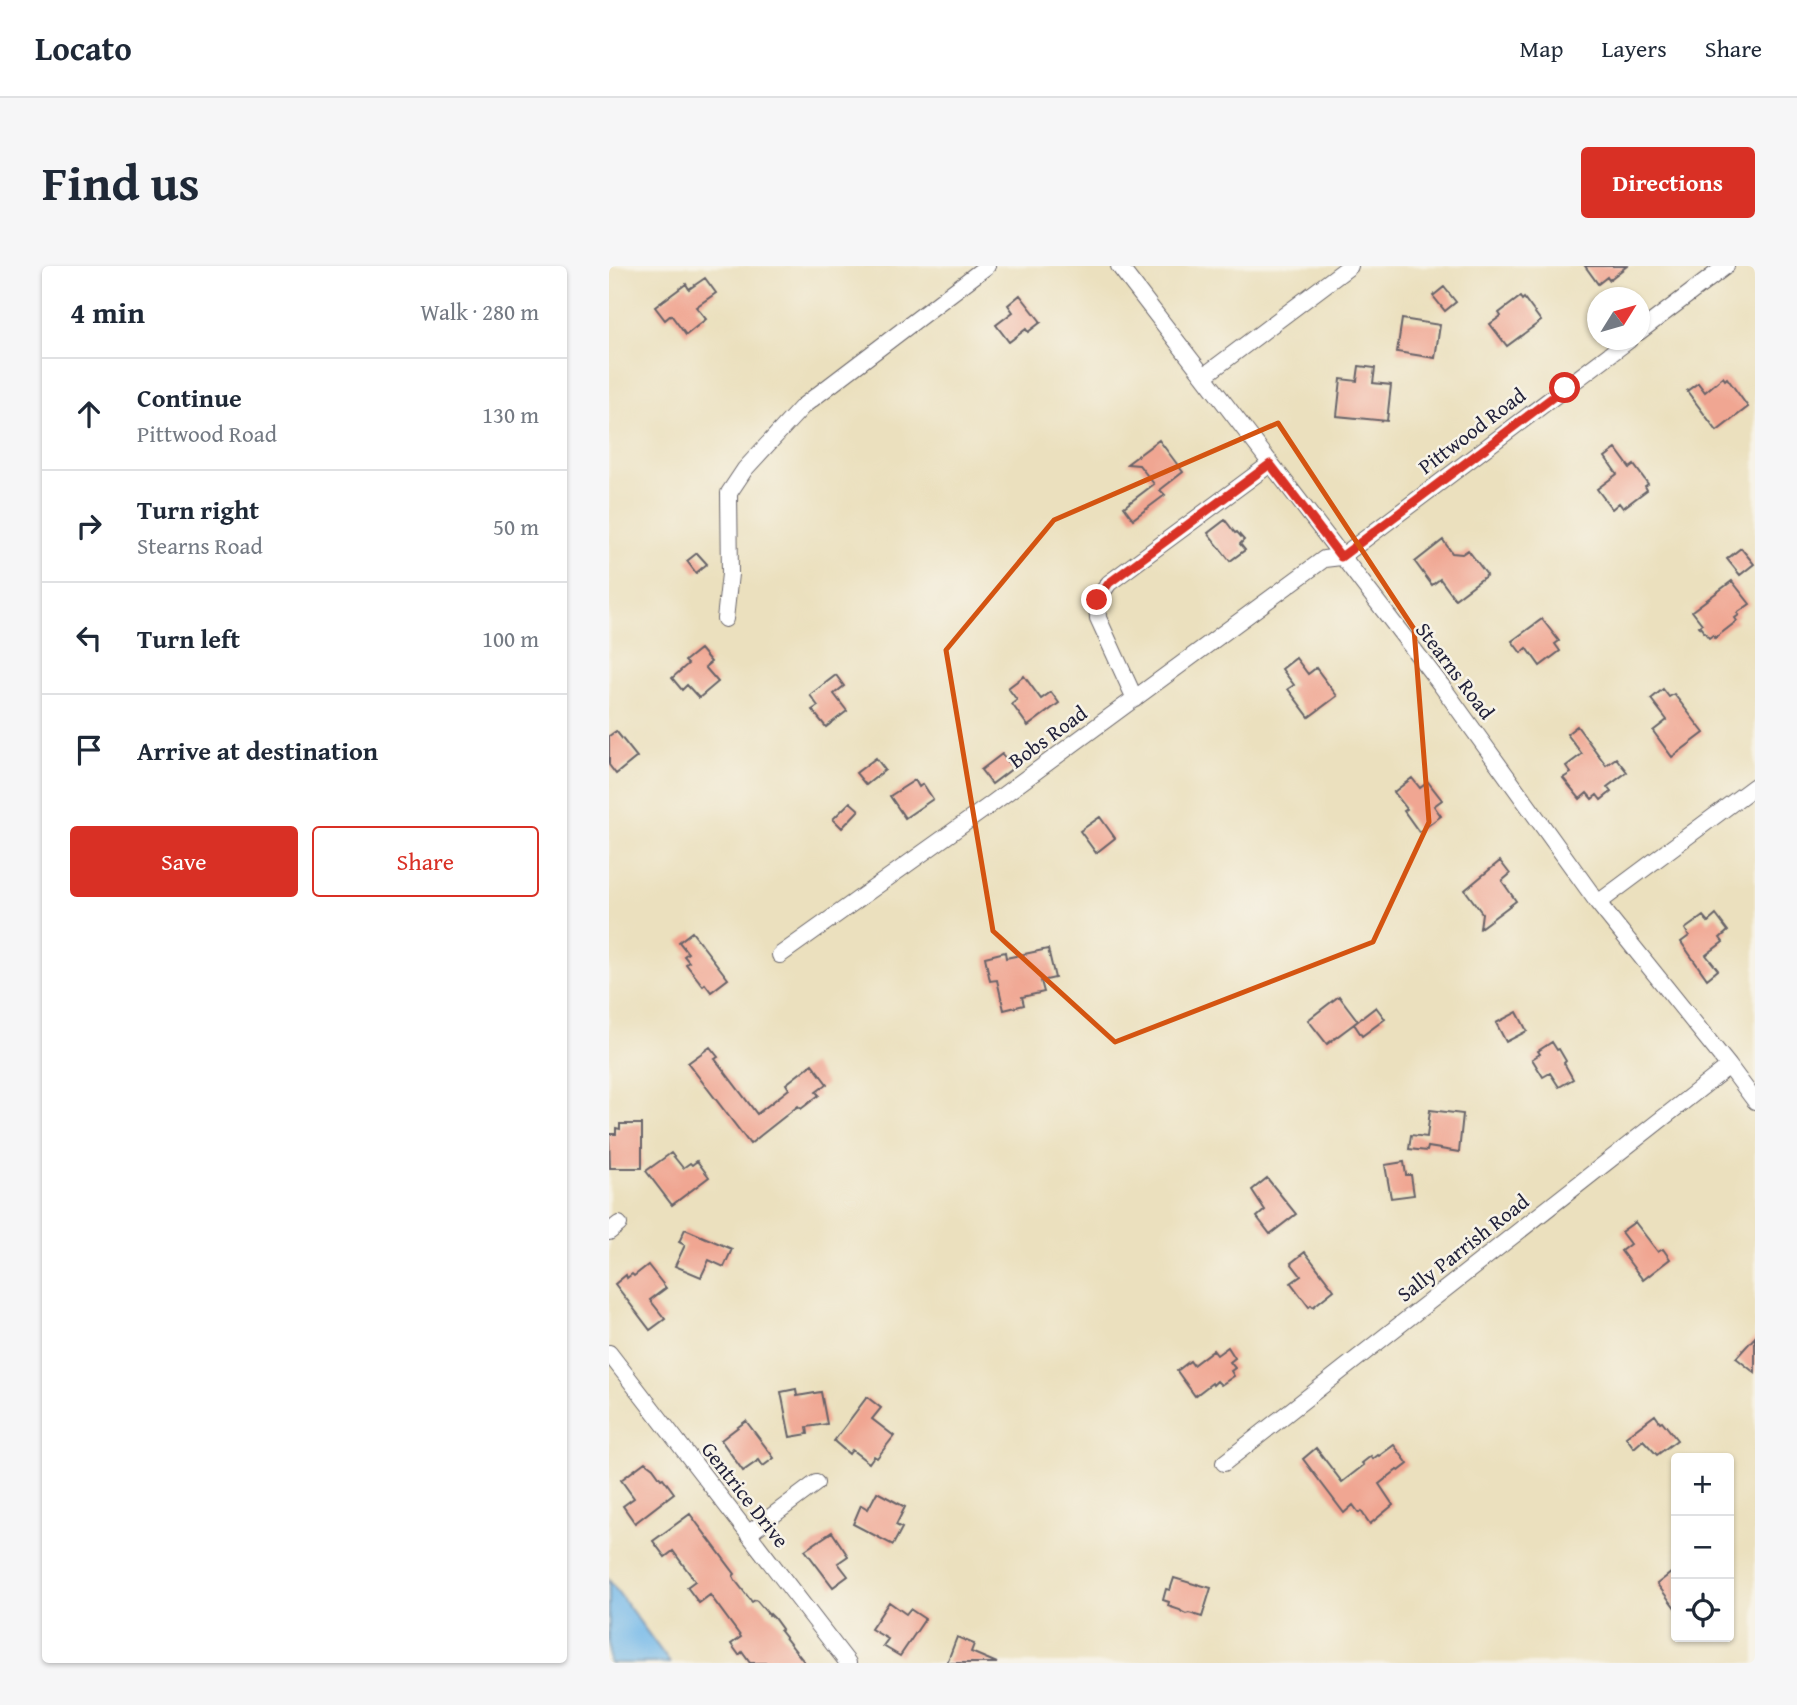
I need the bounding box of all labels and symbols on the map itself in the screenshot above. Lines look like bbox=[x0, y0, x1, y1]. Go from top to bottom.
north arrow bbox=[1587, 287, 1650, 350]
route start bbox=[1549, 372, 1580, 403]
street label: Pittwood Road bbox=[1411, 379, 1533, 481]
route end bbox=[1081, 584, 1112, 615]
street label: Stearns Road bbox=[1408, 616, 1503, 726]
street label: Bobs Road bbox=[1002, 697, 1094, 776]
street label: Sally Parrish Road bbox=[1390, 1186, 1536, 1309]
street label: Gentrice Drive bbox=[694, 1435, 797, 1554]

